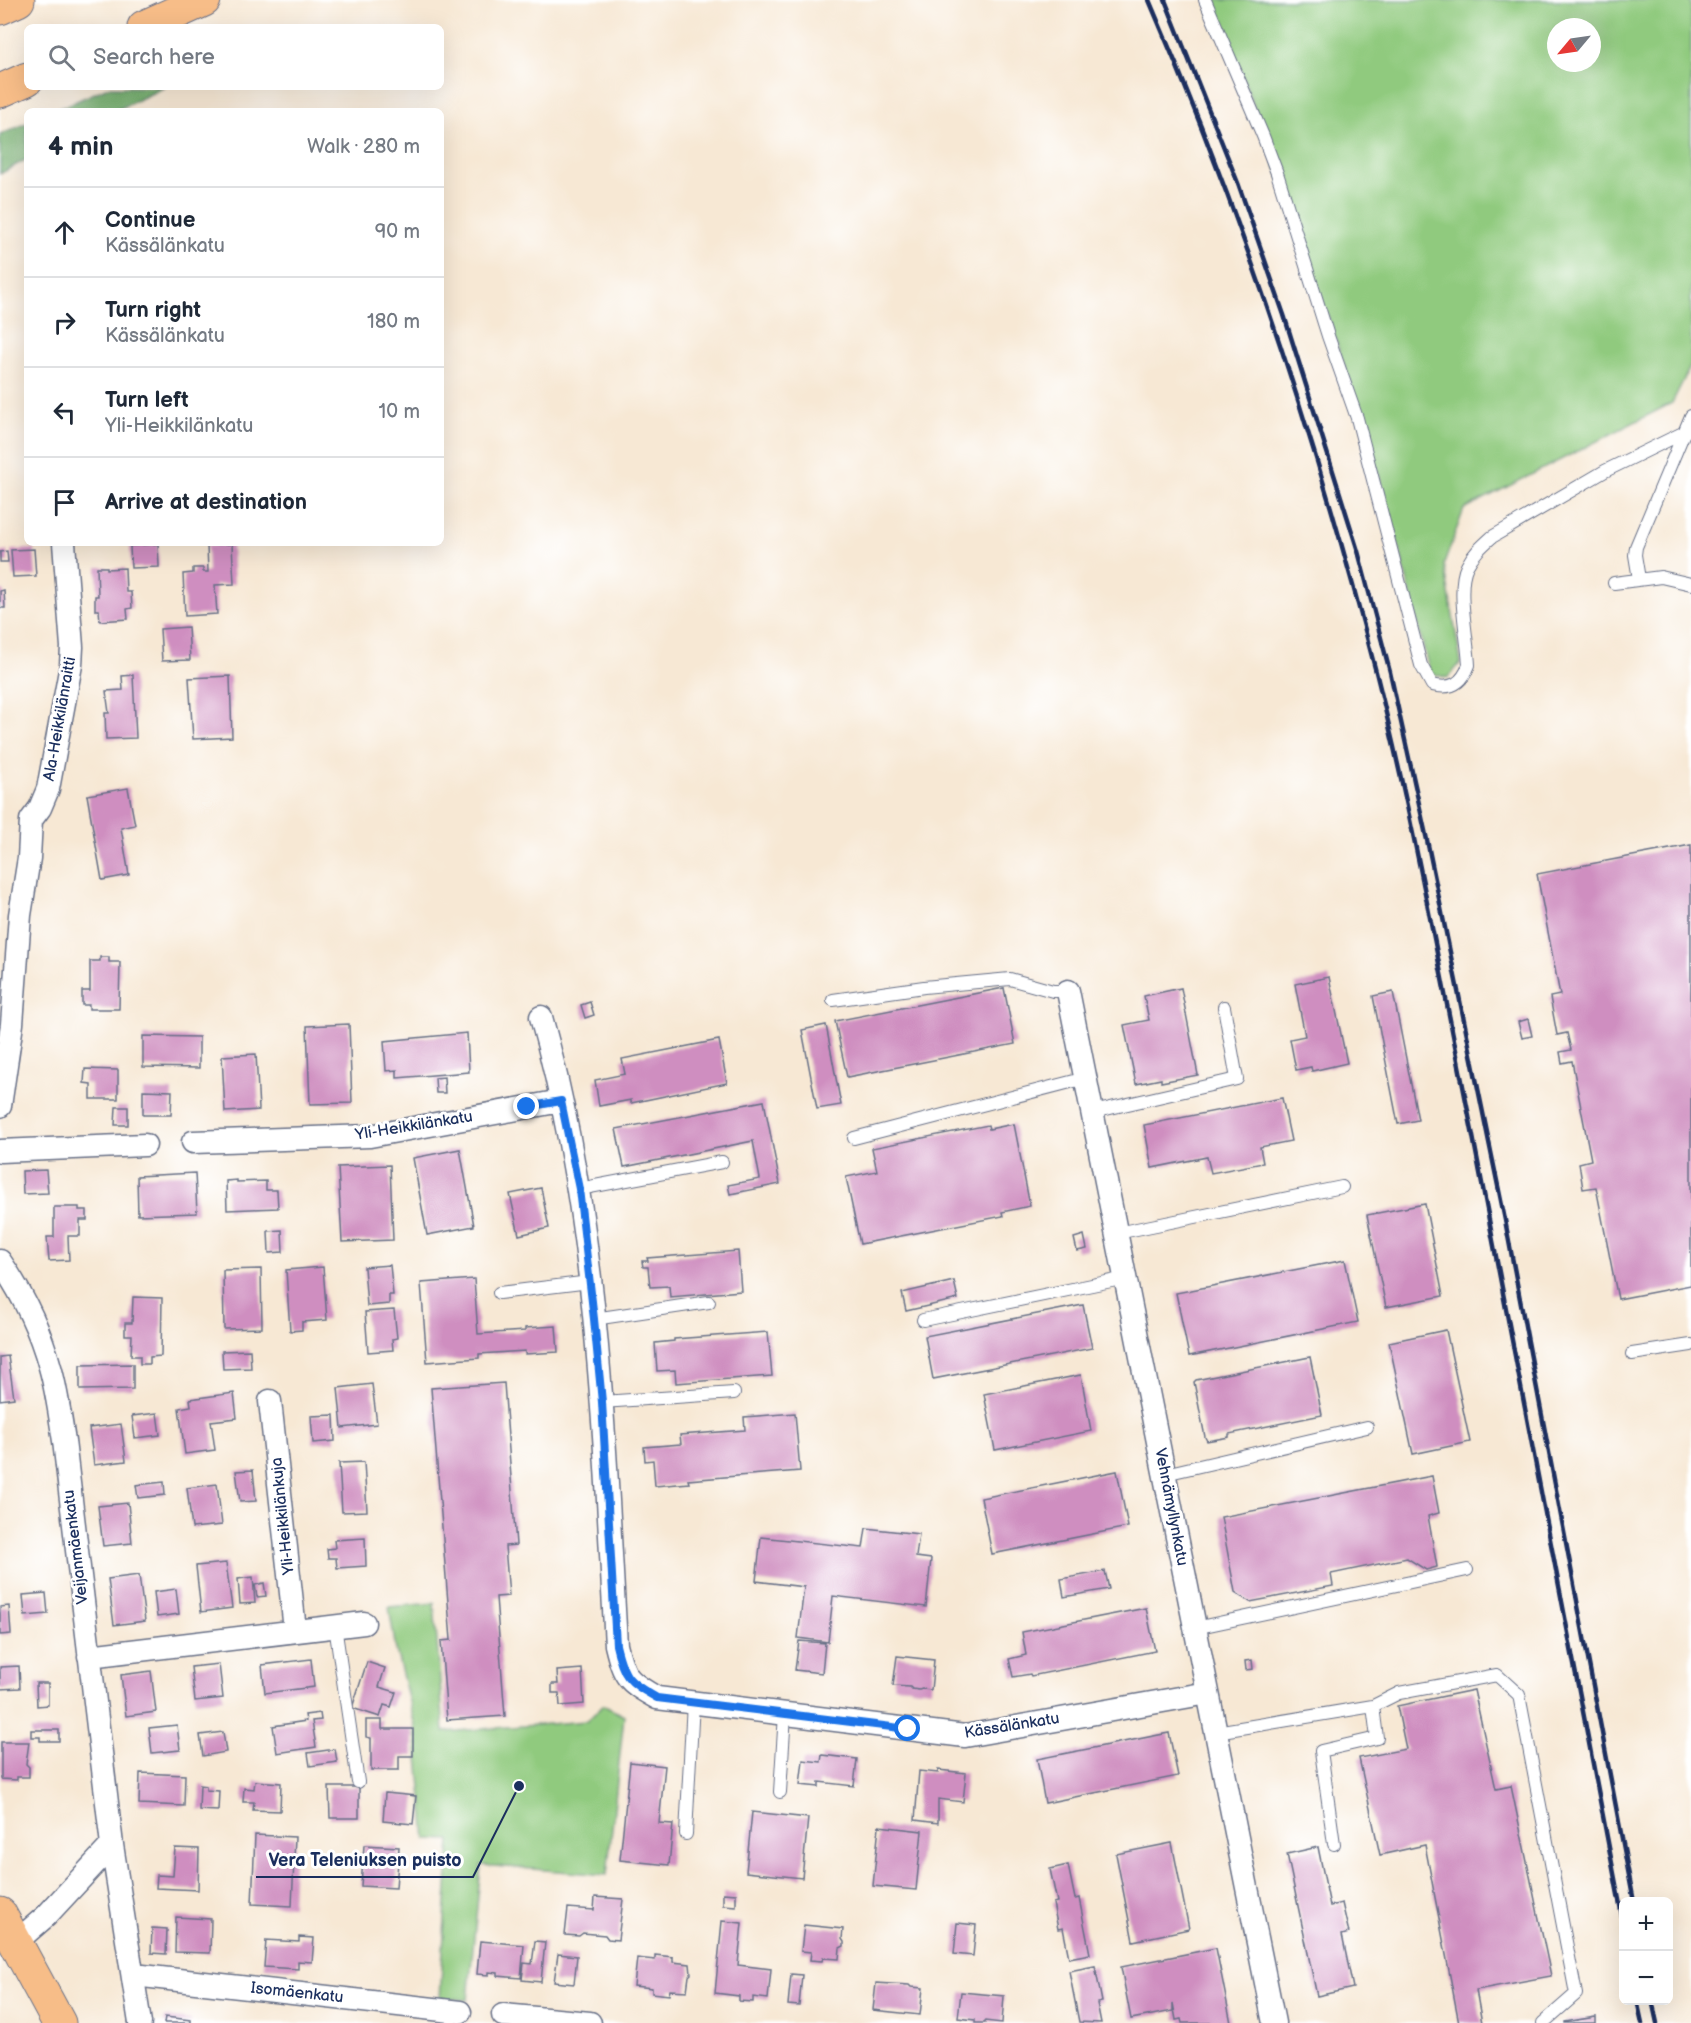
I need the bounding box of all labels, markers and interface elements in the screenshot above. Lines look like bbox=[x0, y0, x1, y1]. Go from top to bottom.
north arrow bbox=[1547, 18, 1601, 72]
search box bbox=[24, 24, 444, 90]
icon: search bbox=[45, 41, 78, 74]
text: Search here bbox=[93, 44, 215, 71]
text: 4 min bbox=[48, 132, 113, 163]
text: Walk · 280 m bbox=[307, 135, 420, 159]
text: Continue bbox=[105, 207, 195, 234]
icon: ahead bbox=[48, 216, 81, 249]
text: 90 m bbox=[375, 220, 420, 244]
text: Kässälänkatu bbox=[105, 234, 225, 258]
text: Turn right bbox=[105, 297, 201, 324]
icon: right bbox=[48, 306, 81, 339]
text: 180 m bbox=[367, 310, 420, 334]
text: Kässälänkatu bbox=[105, 324, 225, 348]
text: Turn left bbox=[105, 387, 189, 414]
icon: left bbox=[48, 396, 81, 429]
text: 10 m bbox=[379, 400, 420, 424]
text: Yli-Heikkilänkatu bbox=[105, 414, 253, 438]
icon: arrive bbox=[48, 486, 81, 519]
text: Arrive at destination bbox=[105, 489, 307, 516]
street label: Ala-Heikkilänraitti bbox=[40, 655, 80, 783]
route end bbox=[513, 1093, 539, 1119]
street label: Yli-Heikkilänkatu bbox=[353, 1107, 474, 1145]
street label: Vehnämyllynkatu bbox=[1150, 1447, 1192, 1567]
street label: Yli-Heikkilänkuja bbox=[267, 1456, 299, 1577]
street label: Veijanmäenkatu bbox=[60, 1489, 92, 1605]
street label: Kässälänkatu bbox=[963, 1709, 1061, 1743]
route start bbox=[894, 1715, 920, 1741]
callout: Vera Teleniuksen puisto bbox=[256, 1841, 473, 1877]
text: Vera Teleniuksen puisto bbox=[268, 1850, 462, 1871]
map controls bbox=[1619, 1897, 1673, 2005]
button: + bbox=[1619, 1897, 1673, 1951]
button: − bbox=[1619, 1951, 1673, 2005]
street label: Isomäenkatu bbox=[250, 1979, 344, 2007]

